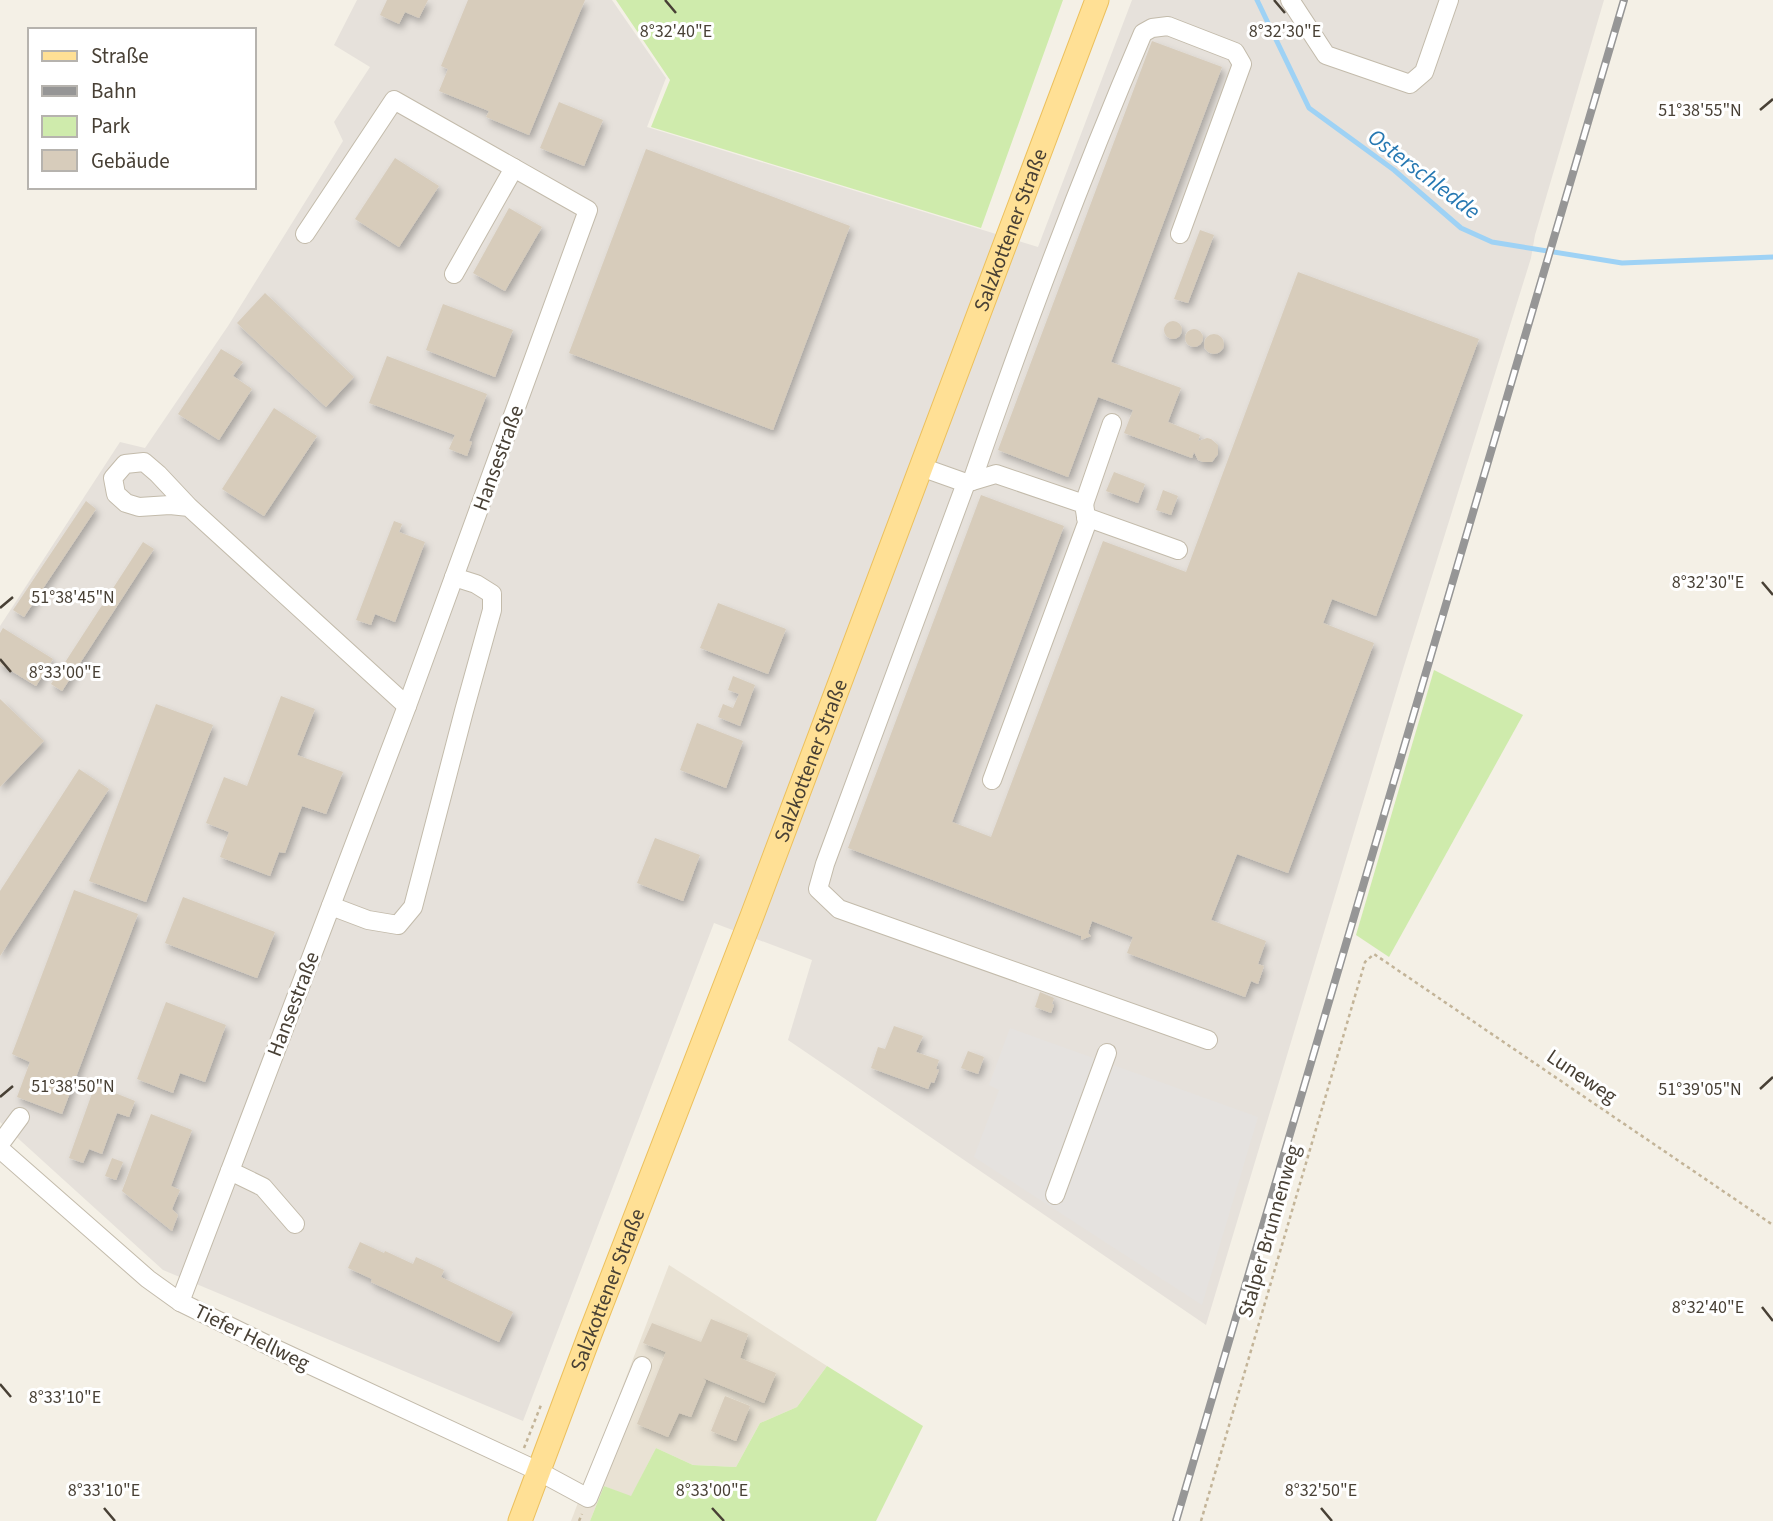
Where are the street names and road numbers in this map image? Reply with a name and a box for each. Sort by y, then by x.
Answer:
street label: Salzkottener Straße [966,144,1055,316]
street label: Hansestraße [465,401,531,515]
street label: Salzkottener Straße [766,675,855,847]
street label: Hansestraße [259,947,327,1061]
street label: Luneweg [1541,1041,1624,1111]
street label: Stalper Brunnenweg [1230,1141,1308,1321]
street label: Salzkottener Straße [562,1204,652,1376]
street label: Tiefer Hellweg [189,1296,315,1378]

